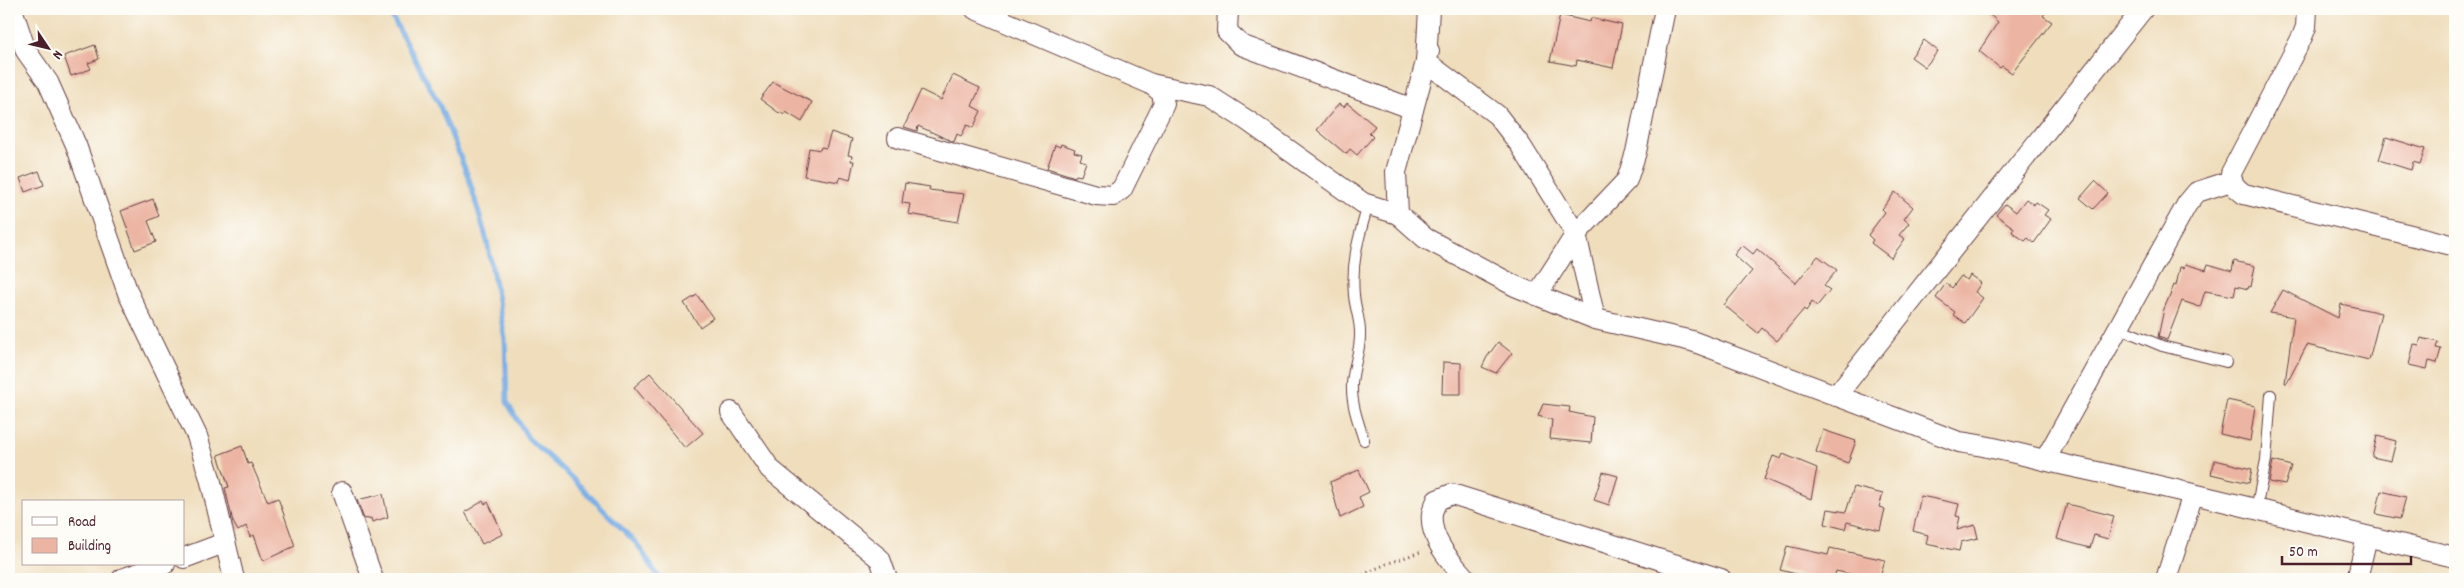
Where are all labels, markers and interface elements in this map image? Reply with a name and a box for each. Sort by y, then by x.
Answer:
north arrow [22,22,72,72]
text: N [47,46,67,63]
legend [22,500,185,566]
text: Road [68,512,96,534]
scale bar [2282,533,2410,565]
text: Building [68,536,111,558]
text: 50 m [2289,542,2318,564]

